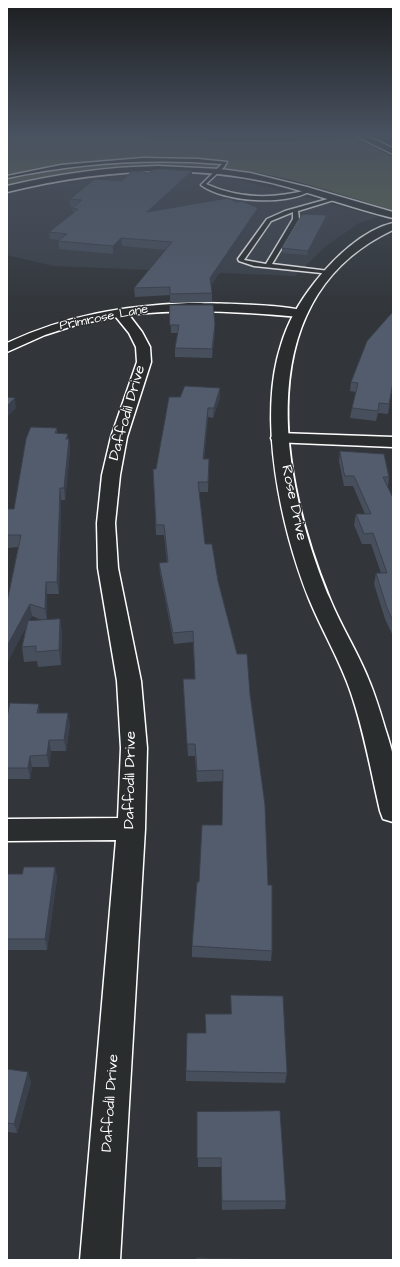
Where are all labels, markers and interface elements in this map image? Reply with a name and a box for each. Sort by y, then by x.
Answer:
street label: Primrose Lane [58,302,150,334]
street label: Daffodil Drive [106,363,150,463]
street label: Rose Drive [276,463,310,543]
street label: Daffodil Drive [121,731,141,829]
street label: Daffodil Drive [99,1053,123,1153]

